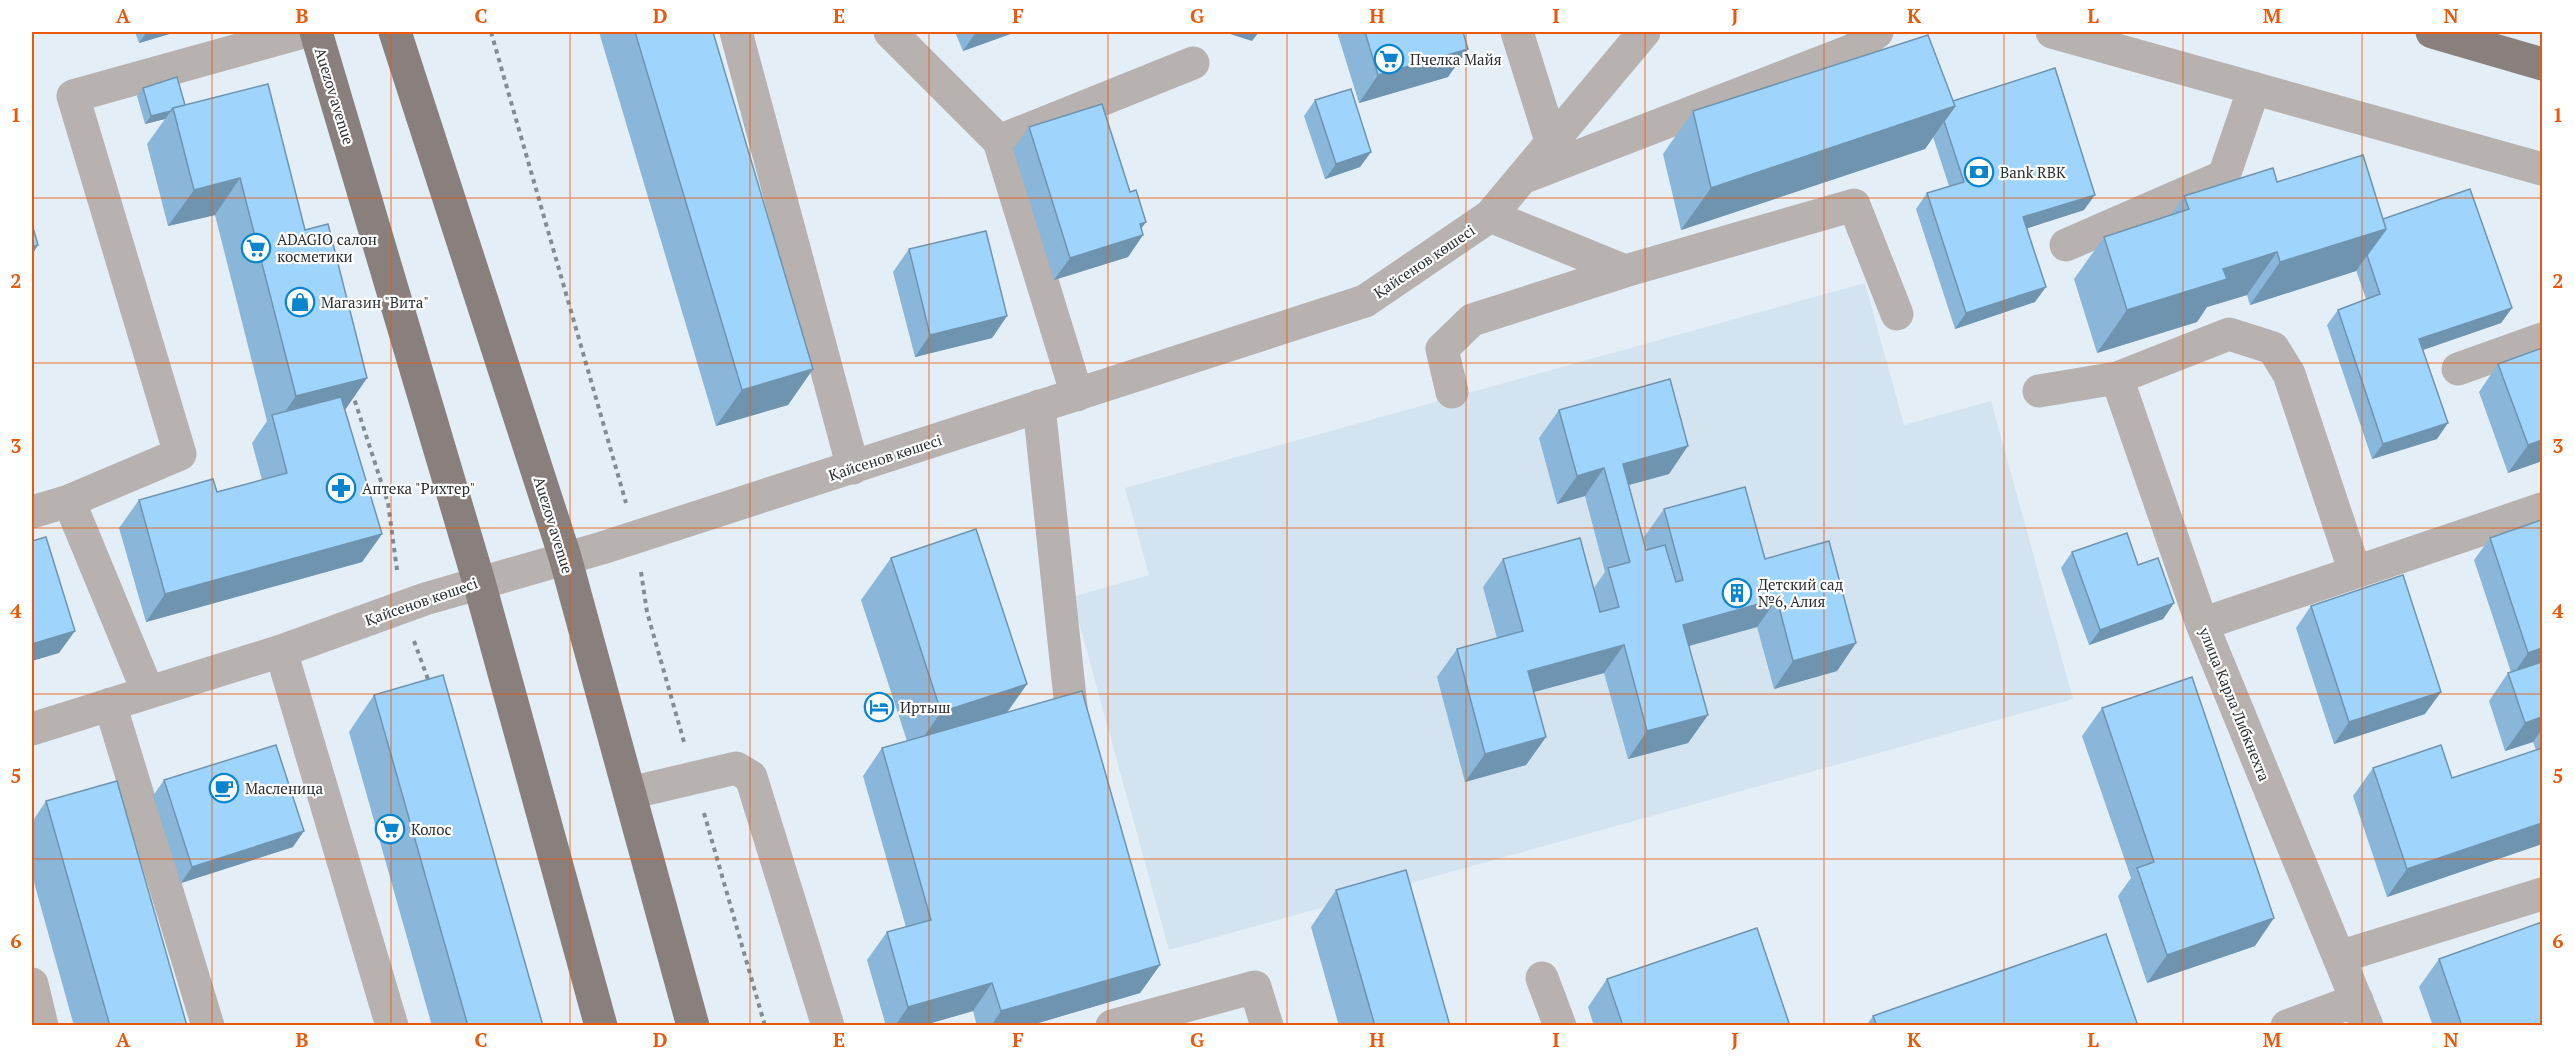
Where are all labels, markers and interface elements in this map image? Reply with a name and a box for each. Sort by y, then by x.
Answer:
text: A [116,2,131,29]
text: B [296,2,309,29]
text: C [474,2,488,29]
text: D [653,2,667,29]
text: E [833,2,845,29]
text: F [1012,2,1024,29]
text: G [1190,2,1204,29]
text: H [1369,2,1385,29]
text: I [1552,2,1560,29]
text: J [1731,2,1739,29]
text: K [1907,2,1922,29]
text: L [2087,2,2099,29]
text: M [2263,2,2282,29]
text: N [2443,2,2459,29]
supermarket icon: Пчелка Майя [1373,43,1405,75]
street label: Auezov avenue [311,45,359,147]
place label: Пчелка Майя [1410,49,1502,69]
text: 1 [10,101,22,128]
text: 1 [2552,101,2564,128]
bank icon: Bank RBK [1963,156,1995,188]
place label: Bank RBK [2000,162,2066,182]
street label: Қайсенов көшесі [1370,220,1478,302]
place label: ADAGIO салон косметики [277,229,377,266]
supermarket icon: ADAGIO салон косметики [240,232,272,264]
text: 2 [10,267,22,294]
text: 2 [2552,267,2564,294]
shop icon: Магазин "Вита" [284,286,316,318]
place label: Магазин "Вита" [321,292,429,312]
street label: Қайсенов көшесі [826,429,944,485]
text: 3 [10,432,22,459]
text: 3 [2552,432,2564,459]
pharmacy icon: Аптека "Рихтер" [325,472,357,504]
street label: Auezov avenue [530,474,578,576]
place label: Аптека "Рихтер" [362,478,475,498]
street label: Қайсенов көшесі [362,572,480,630]
place label: Детский сад №6, Алия [1758,574,1844,611]
building icon: Детский сад №6, Алия [1721,577,1753,609]
text: 4 [10,597,22,624]
text: 4 [2552,597,2564,624]
street label: улица Карла Либкнехта [2195,623,2275,784]
hotel icon: Иртыш [863,691,895,723]
place label: Иртыш [900,697,950,717]
text: 5 [10,762,22,789]
text: 5 [2552,762,2564,789]
cafe icon: Масленица [208,772,240,804]
place label: Масленица [245,778,323,798]
supermarket icon: Колос [374,813,406,845]
place label: Колос [411,819,452,839]
text: 6 [10,927,22,954]
text: 6 [2552,927,2564,954]
text: A [116,1026,131,1053]
text: B [296,1026,309,1053]
text: C [474,1026,488,1053]
text: D [653,1026,667,1053]
text: E [833,1026,845,1053]
text: F [1012,1026,1024,1053]
text: G [1190,1026,1204,1053]
text: H [1369,1026,1385,1053]
text: I [1552,1026,1560,1053]
text: J [1731,1026,1739,1053]
text: K [1907,1026,1922,1053]
text: L [2087,1026,2099,1053]
text: M [2263,1026,2282,1053]
text: N [2443,1026,2459,1053]

